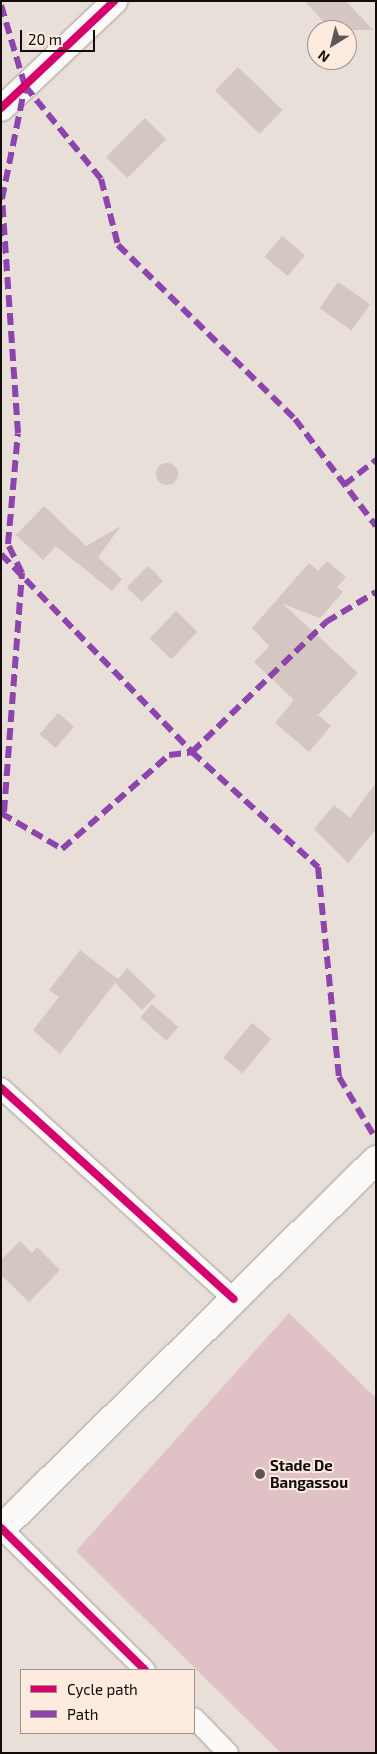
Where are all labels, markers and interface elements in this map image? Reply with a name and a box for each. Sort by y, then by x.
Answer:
scale bar [22,20,98,52]
north arrow [307,20,357,70]
text: 20 m [28,30,62,48]
text: N [314,47,333,67]
place label: Stade De Bangassou [270,1456,348,1491]
marker: Stade De Bangassou [254,1468,266,1480]
legend [20,1669,195,1734]
text: Cycle path [67,1680,138,1698]
text: Path [67,1705,98,1723]

